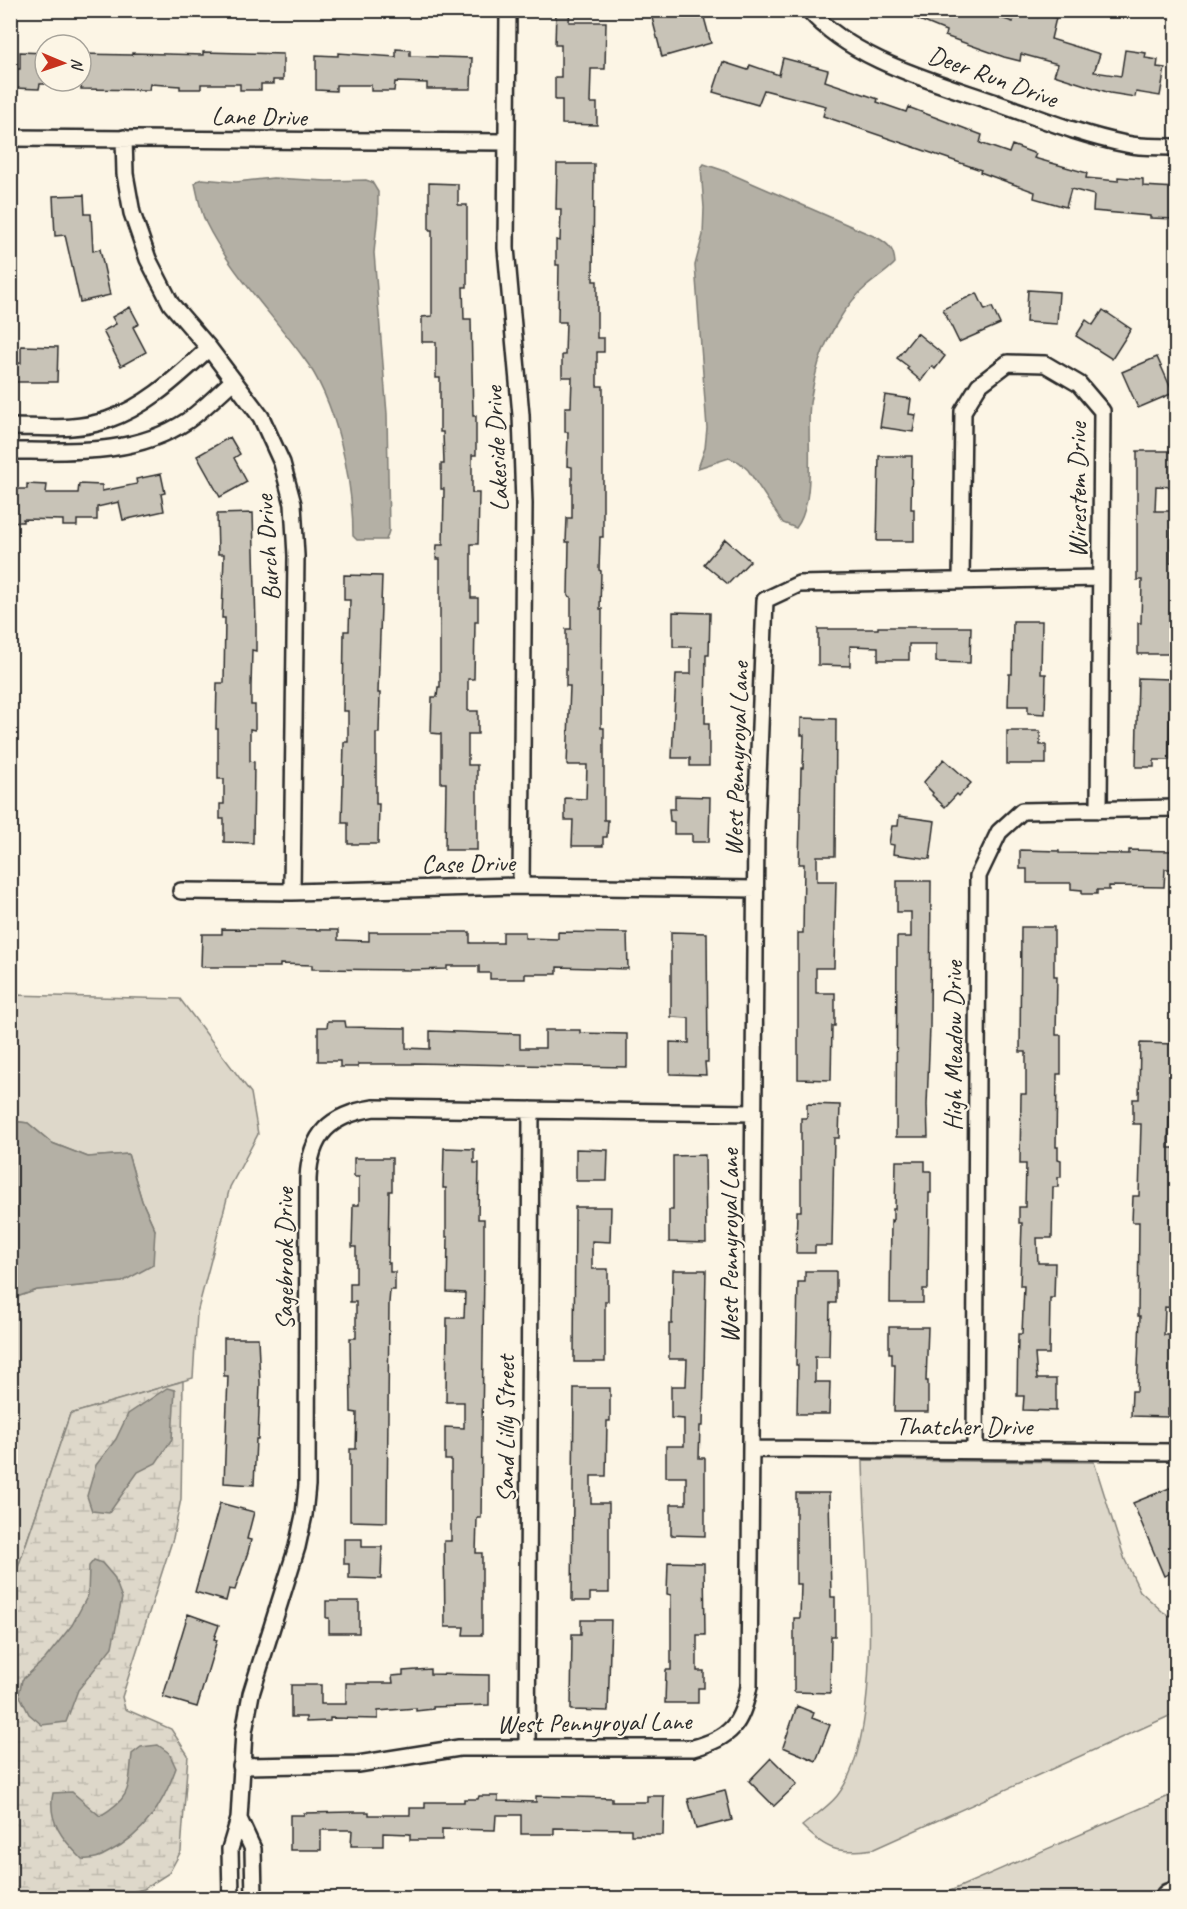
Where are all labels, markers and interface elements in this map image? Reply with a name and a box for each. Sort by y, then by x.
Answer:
north arrow [33,33,93,93]
street label: Deer Run Drive [924,38,1063,116]
text: N [67,58,87,72]
street label: Lane Drive [211,99,309,134]
street label: Lakeside Drive [477,384,516,513]
street label: Wirestem Drive [1061,421,1094,558]
street label: Burch Drive [247,492,288,602]
street label: West Pennyroyal Lane [717,660,756,857]
street label: Case Drive [421,846,518,881]
street label: High Meadow Drive [937,959,970,1131]
street label: West Pennyroyal Lane [713,1147,746,1343]
street label: Sagebrook Drive [268,1186,301,1330]
street label: Sand Lilly Street [489,1353,522,1503]
street label: Thatcher Drive [896,1410,1035,1443]
street label: West Pennyroyal Lane [496,1704,693,1741]

